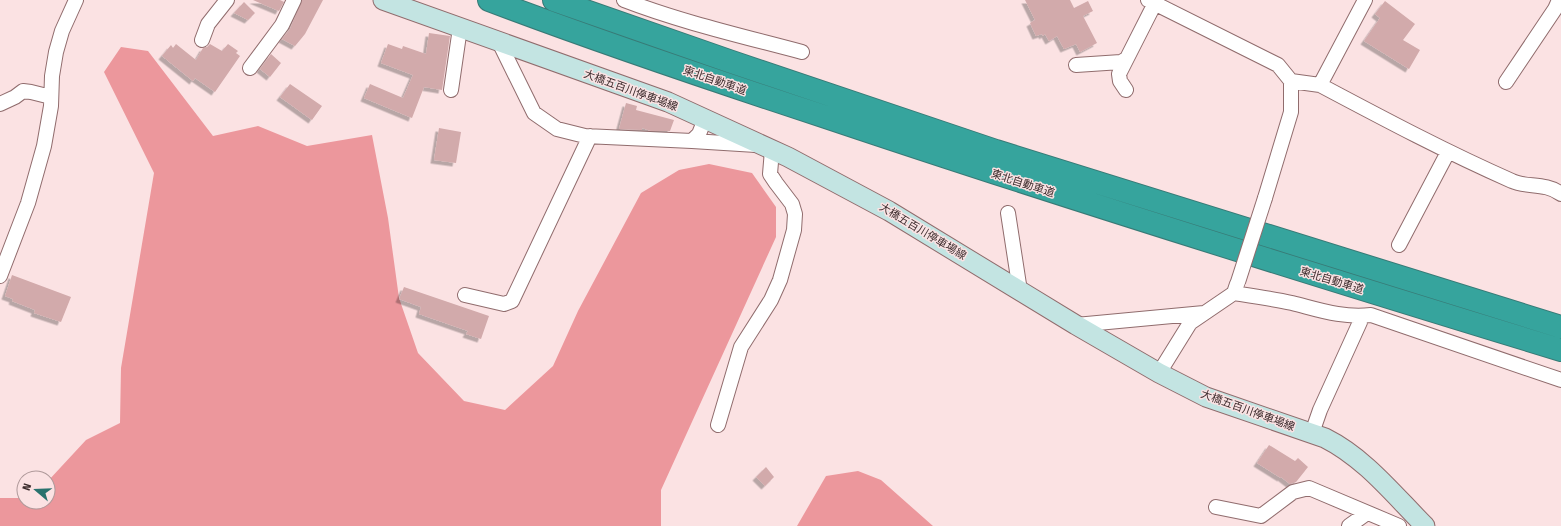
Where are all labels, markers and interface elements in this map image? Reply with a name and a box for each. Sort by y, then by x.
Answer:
street label: 東北自動車道 [682,64,748,97]
street label: 大橋五百川停車場線 [582,67,680,114]
street label: 東北自動車道 [989,167,1056,200]
street label: 大橋五百川停車場線 [877,200,969,262]
street label: 東北自動車道 [1298,265,1365,296]
street label: 大橋五百川停車場線 [1199,387,1297,434]
north arrow [16,470,56,510]
text: N [20,482,34,492]

